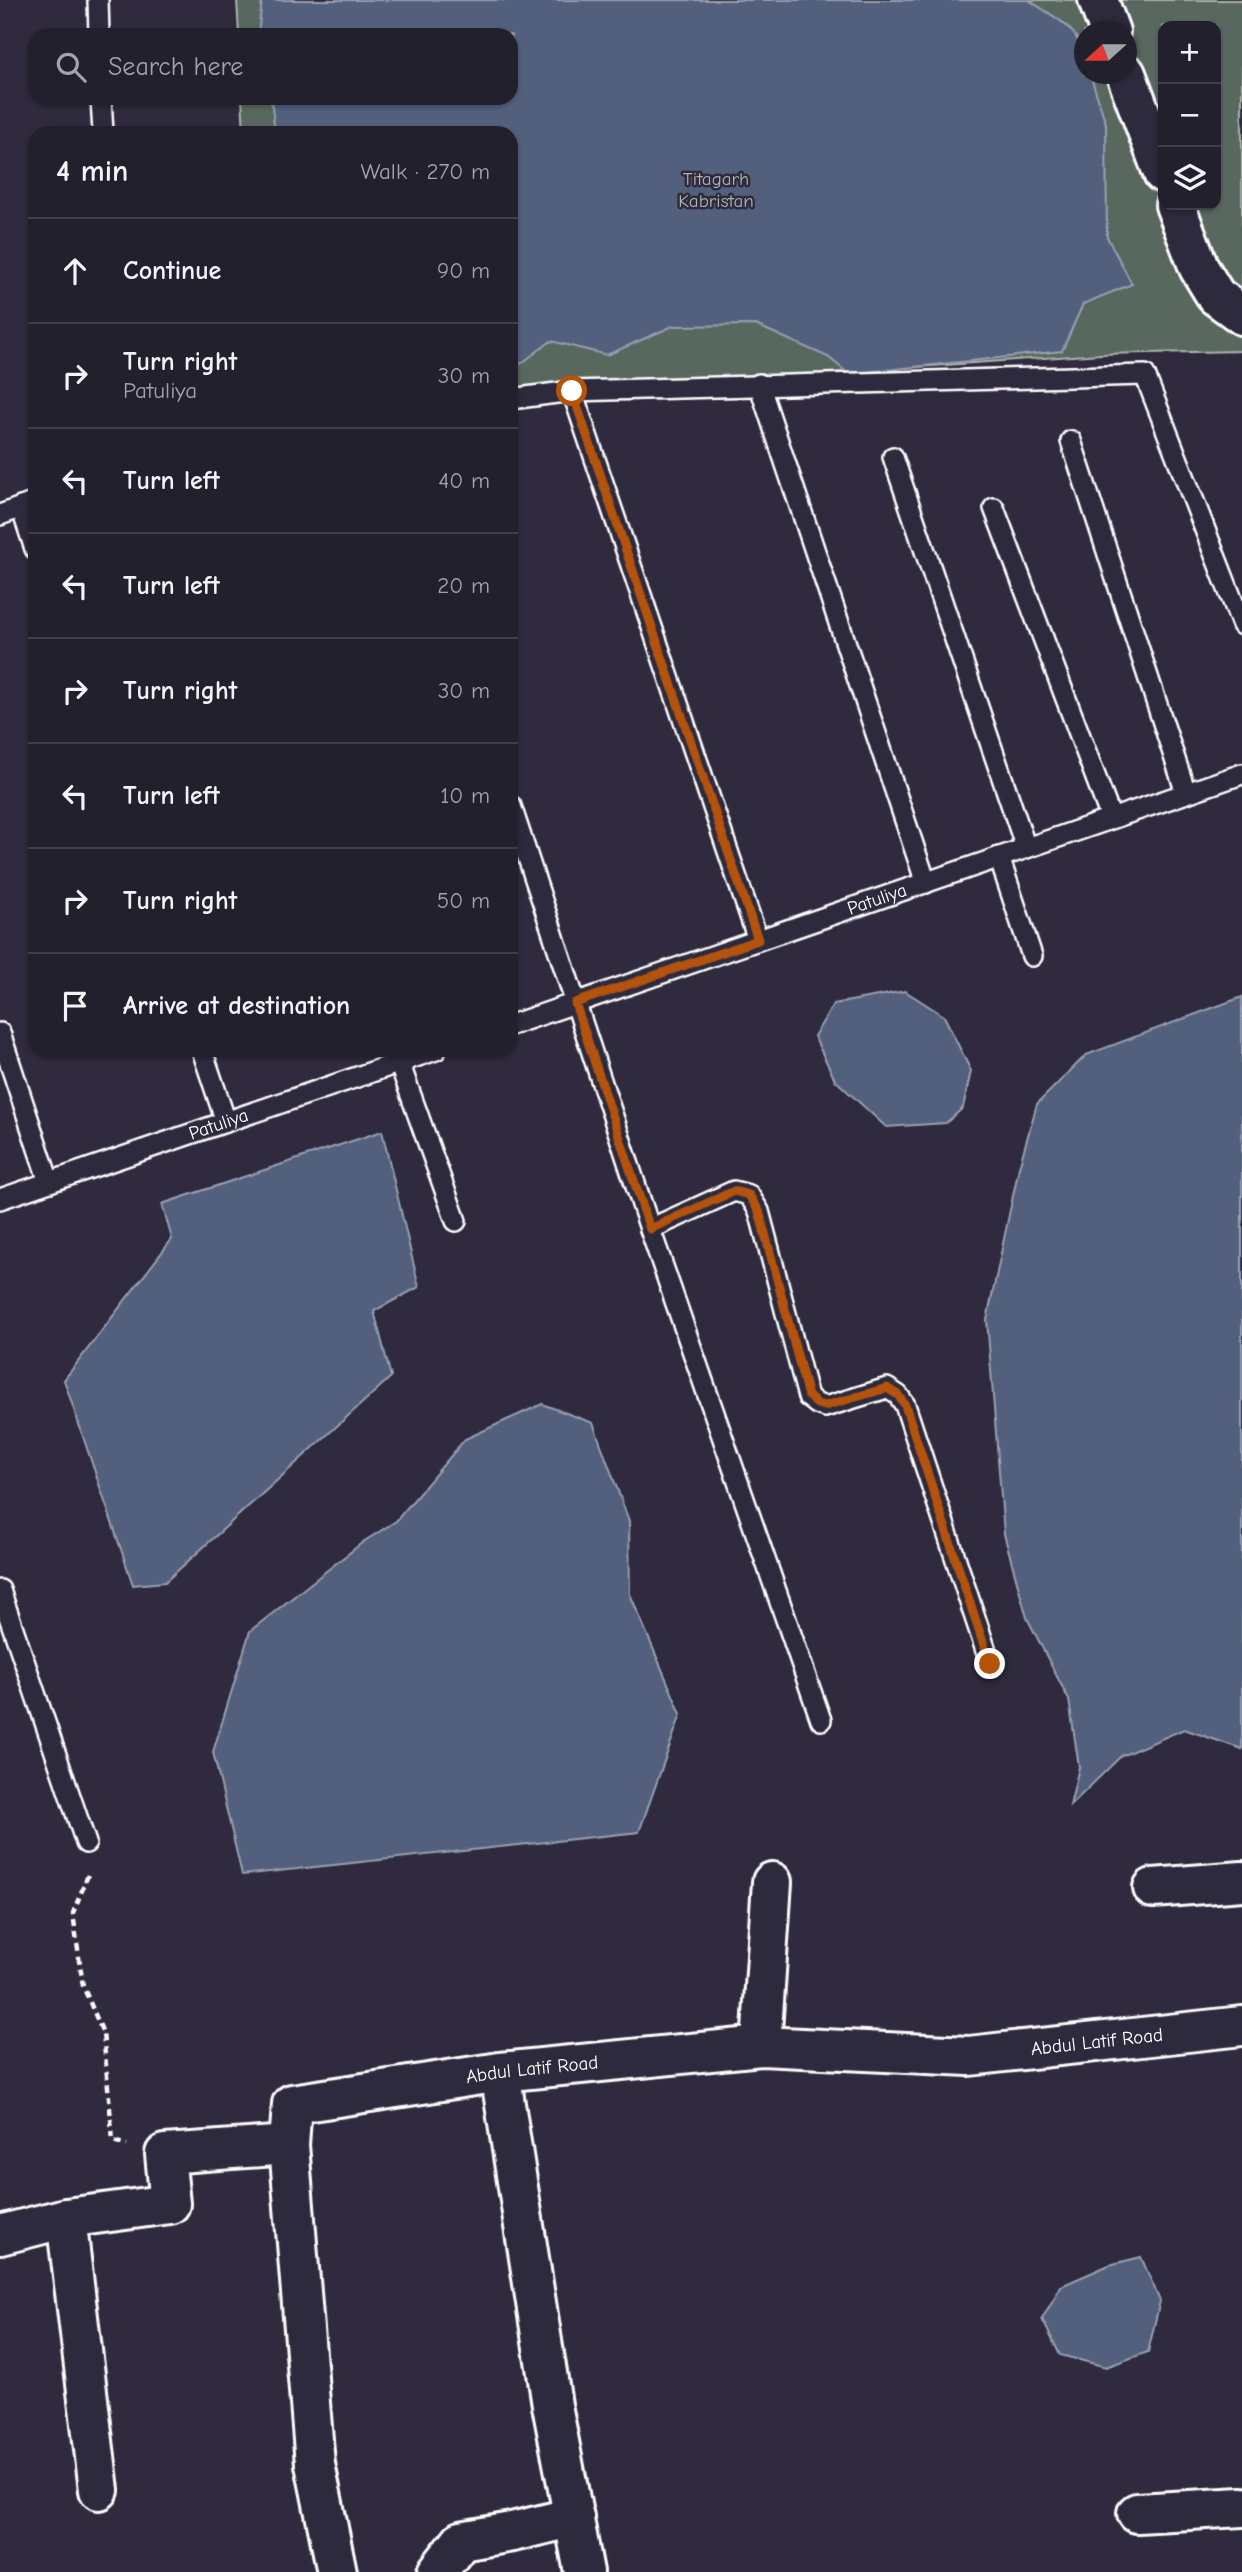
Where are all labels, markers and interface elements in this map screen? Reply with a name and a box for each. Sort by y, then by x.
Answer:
north arrow [1074,21,1137,84]
map controls [1158,21,1221,210]
button: + [1158,21,1221,84]
search box [28,28,518,105]
icon: search [52,48,90,86]
text: Search here [108,52,243,82]
button: − [1158,84,1221,147]
button: layers [1158,147,1221,210]
text: 4 min [56,154,128,189]
text: Walk · 270 m [361,158,490,185]
park label: Titagarh Kabristan [678,168,754,212]
icon: ahead [56,252,94,290]
text: Continue [123,256,221,286]
text: 90 m [437,257,490,284]
text: Turn right [123,347,237,377]
icon: right [56,357,94,395]
text: 30 m [438,362,490,389]
route start [556,375,587,406]
text: Patuliya [123,377,197,404]
icon: left [56,462,94,500]
text: Turn left [123,466,220,496]
text: 40 m [438,467,490,494]
icon: left [56,567,94,605]
text: Turn left [123,571,220,601]
text: 20 m [437,572,490,599]
icon: right [56,672,94,710]
text: Turn right [123,676,237,706]
text: 30 m [438,677,490,704]
icon: left [56,777,94,815]
text: Turn left [123,781,220,811]
text: 10 m [440,782,490,809]
street label: Patuliya [844,879,910,920]
icon: right [56,882,94,920]
text: Turn right [123,886,237,916]
text: 50 m [437,887,490,914]
icon: arrive [56,987,94,1025]
text: Arrive at destination [123,991,350,1021]
street label: Patuliya [186,1104,251,1145]
route end [974,1648,1005,1679]
street label: Abdul Latif Road [1030,2024,1164,2060]
street label: Abdul Latif Road [464,2051,599,2088]

